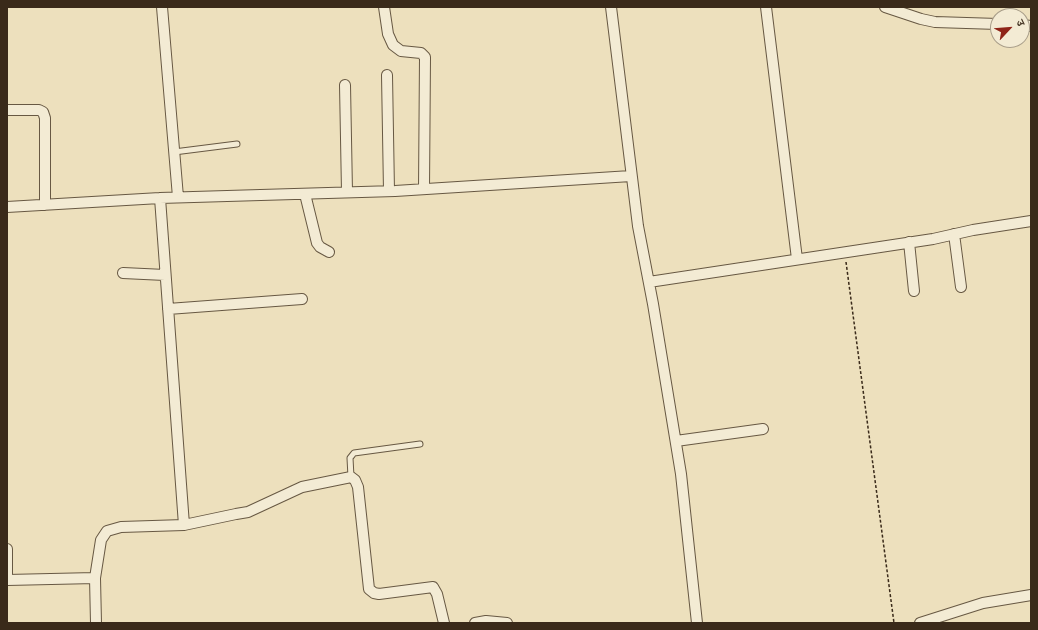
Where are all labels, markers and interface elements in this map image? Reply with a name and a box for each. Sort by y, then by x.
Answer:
north arrow [990,8,1030,48]
text: उ [1012,17,1028,29]

